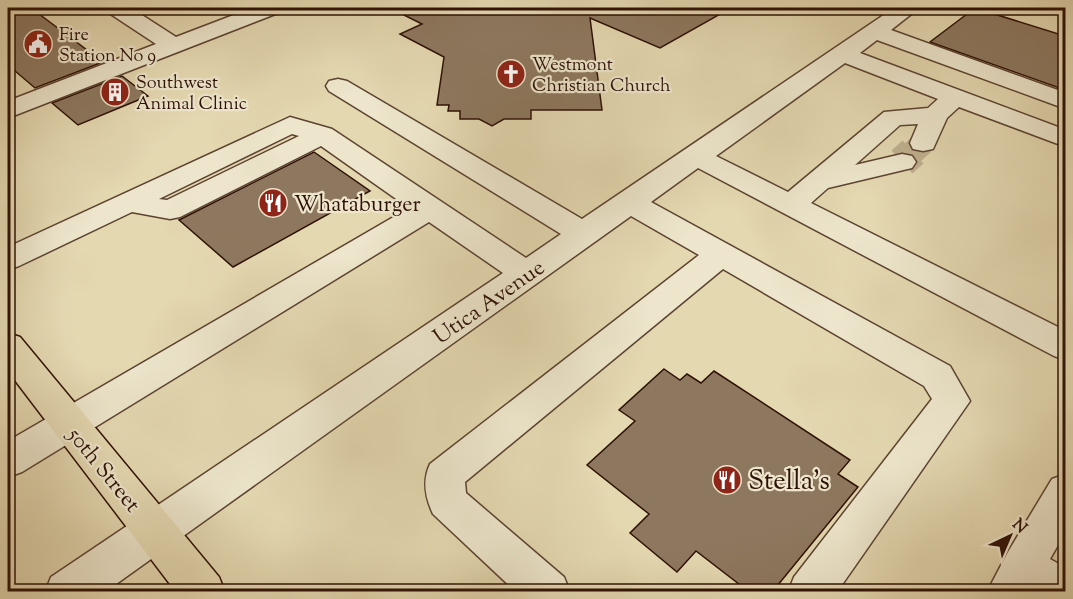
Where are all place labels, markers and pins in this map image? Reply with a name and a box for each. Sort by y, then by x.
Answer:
place label: Fire Station No 9 [59,23,156,70]
public building icon: Fire Station No 9 [22,28,54,60]
place label: Westmont Christian Church [532,53,671,100]
church icon: Westmont Christian Church [495,58,527,90]
place label: Southwest Animal Clinic [136,71,247,118]
building icon: Southwest Animal Clinic [99,76,131,108]
restaurant icon: Whataburger [257,187,289,219]
place label: Whataburger [294,190,421,222]
place label: Stella's [748,463,830,502]
restaurant icon: Stella's [711,464,743,496]

